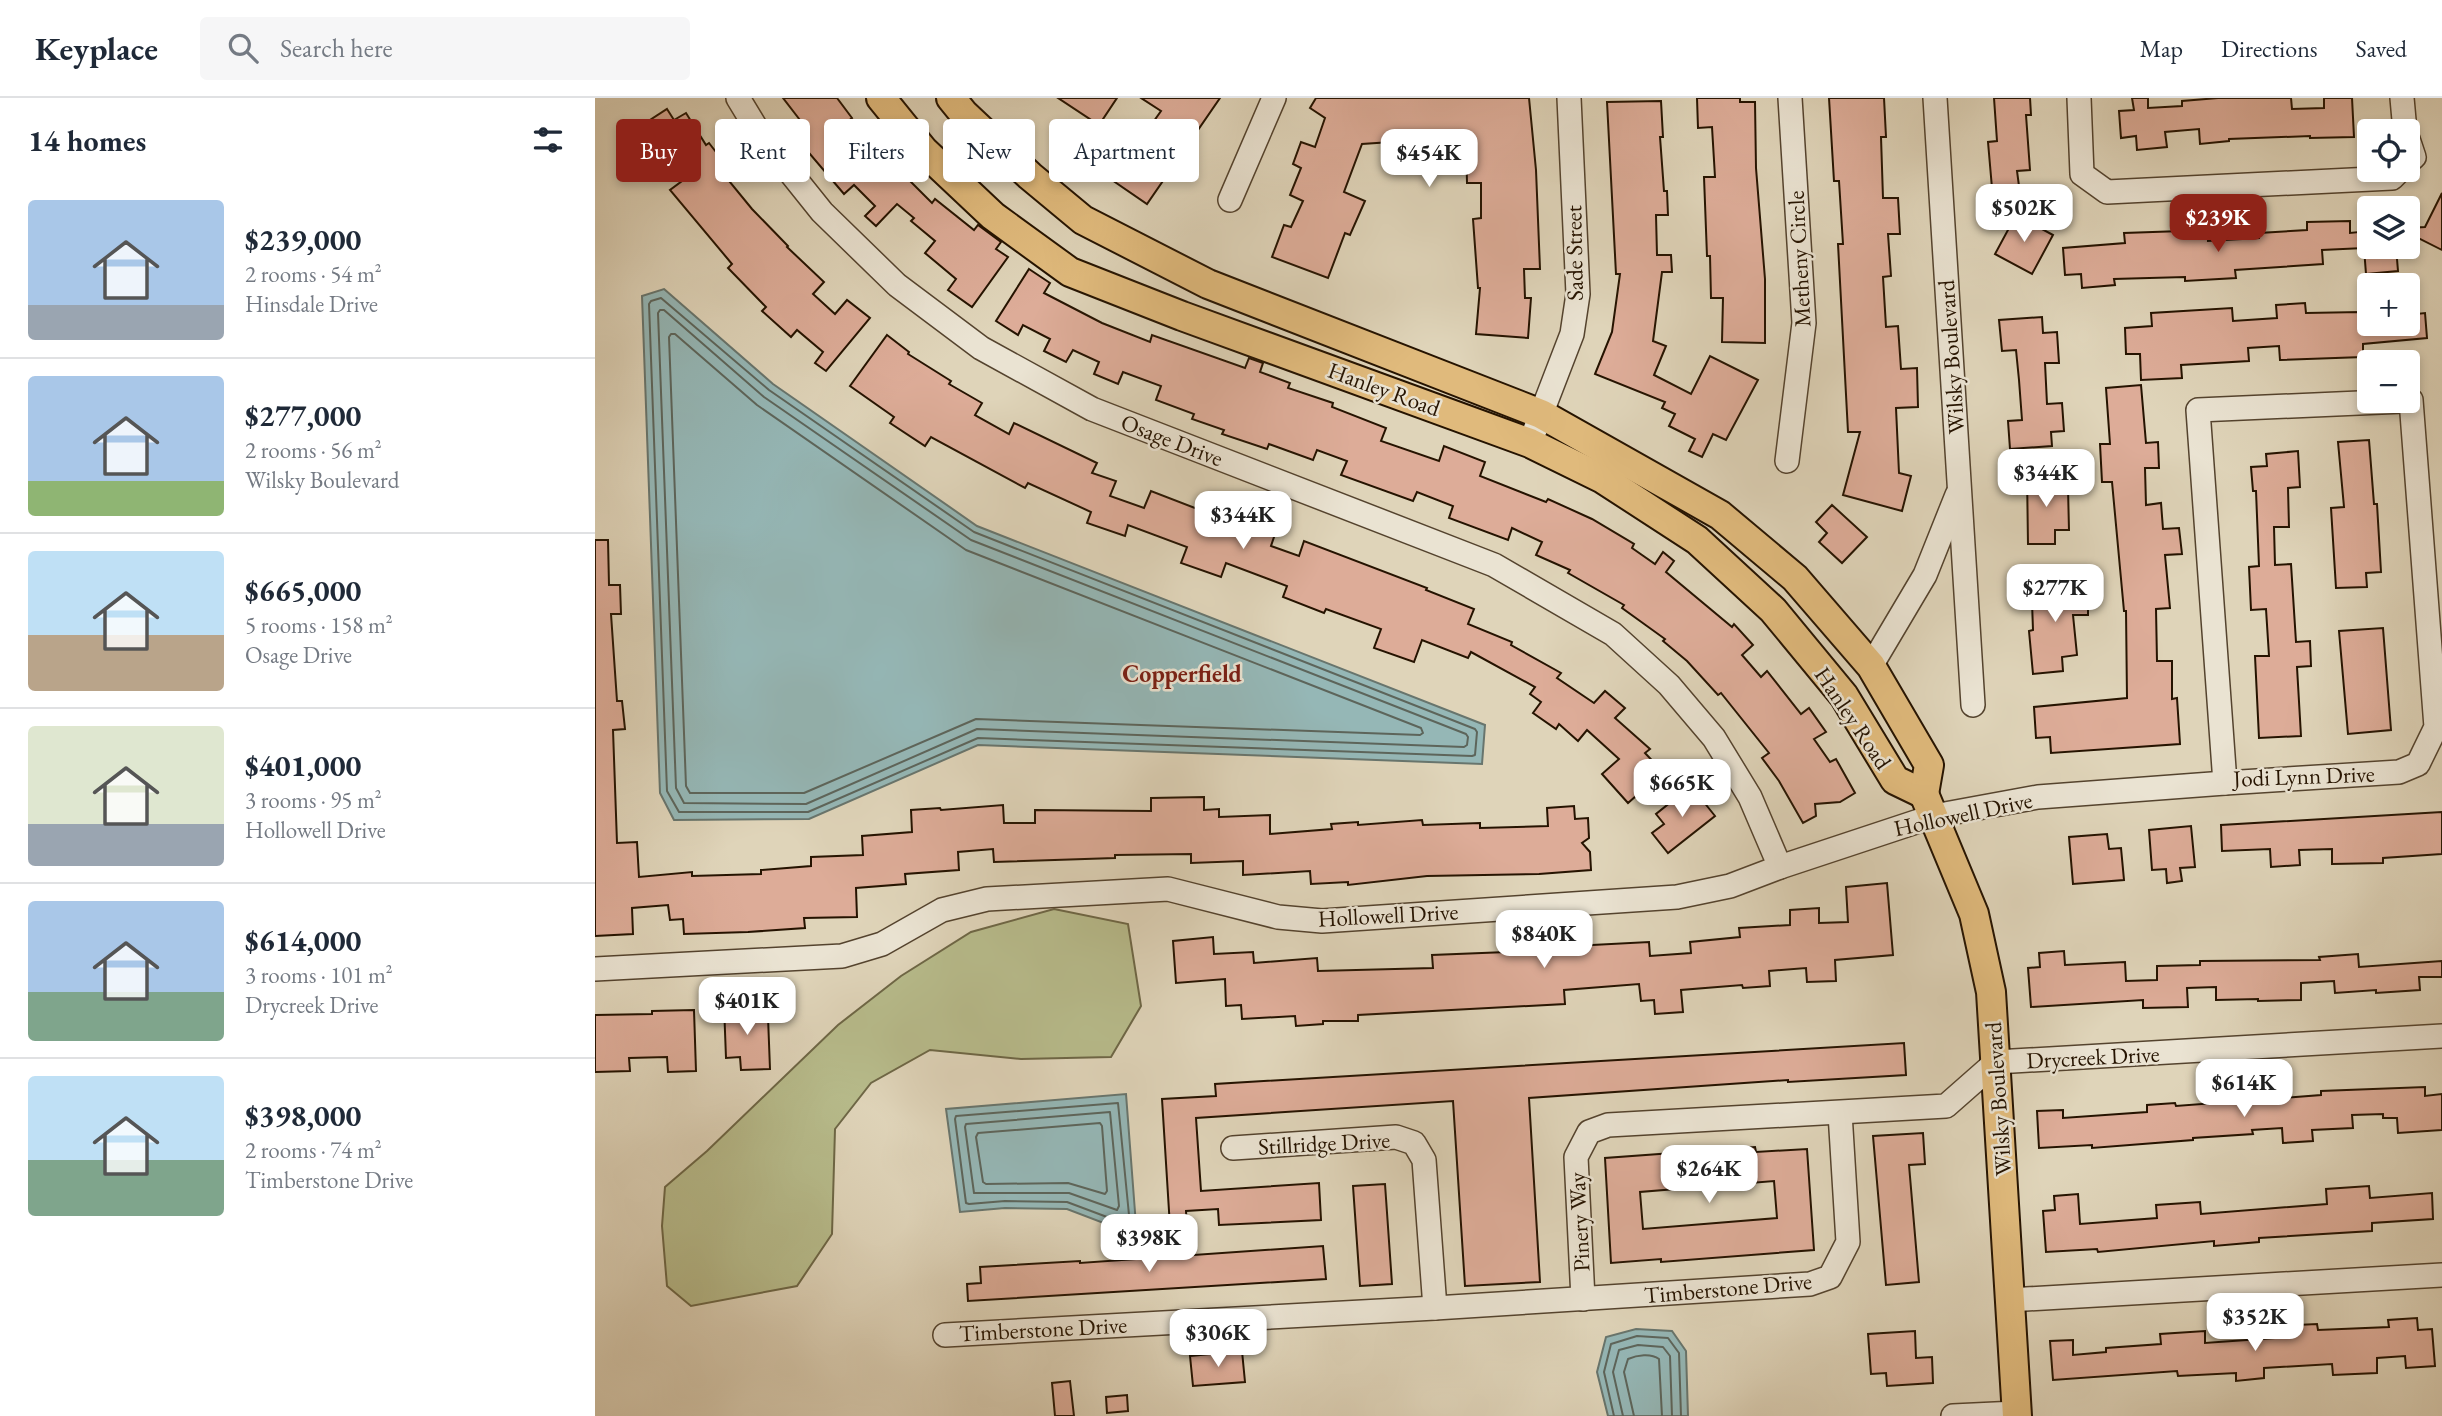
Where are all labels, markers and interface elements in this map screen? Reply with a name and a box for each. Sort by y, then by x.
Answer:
search box [200,17,690,80]
text: Keyplace [35,27,158,70]
icon: search [224,29,262,67]
text: Search here [280,31,393,65]
text: Map [2140,33,2183,64]
text: Directions [2221,33,2318,64]
text: Saved [2356,33,2407,64]
chip: Buy [616,119,701,182]
chip: Rent [715,119,810,182]
chip: Filters [824,119,929,182]
chip: New [943,119,1035,182]
chip: Apartment [1049,119,1199,182]
map controls [2357,119,2420,413]
button: locate [2357,119,2420,182]
text: 14 homes [28,121,146,160]
icon: filters [529,121,567,159]
pin: $454K [1380,130,1478,189]
text: $454K [1397,137,1461,167]
pin: $502K [1975,184,2073,244]
street label: Metheny Circle [1780,190,1818,328]
text: $502K [1992,192,2056,222]
pin: $239K [2169,194,2267,254]
button: layers [2357,196,2420,259]
text: $239K [2186,202,2250,232]
street label: Sade Street [1558,204,1590,301]
text: $239,000 [245,220,361,259]
icon: home [84,228,168,312]
text: 2 rooms · 54 m² [245,259,382,289]
button: + [2357,273,2420,336]
street label: Wilsky Boulevard [1931,279,1971,435]
text: Hinsdale Drive [245,289,378,319]
button: − [2357,350,2420,413]
street label: Hanley Road [1324,355,1445,423]
text: $277,000 [245,396,361,435]
icon: home [84,404,168,488]
street label: Osage Drive [1117,407,1227,473]
text: 2 rooms · 56 m² [245,435,382,465]
pin: $344K [1997,450,2095,509]
text: $344K [2014,457,2078,487]
text: Wilsky Boulevard [245,465,399,495]
pin: $344K [1194,491,1292,551]
text: $344K [1211,499,1275,529]
pin: $277K [2006,564,2104,624]
text: $665,000 [245,571,361,610]
text: $277K [2023,572,2087,602]
icon: home [84,579,168,663]
text: 5 rooms · 158 m² [245,610,393,640]
text: Osage Drive [245,640,352,670]
district label: Copperfield [1122,658,1242,689]
street label: Hanley Road [1808,661,1898,775]
text: $401,000 [245,746,361,785]
icon: home [84,754,168,838]
street label: Jodi Lynn Drive [2231,759,2375,794]
pin: $665K [1633,760,1731,819]
text: $665K [1650,767,1714,797]
text: 3 rooms · 95 m² [245,785,382,815]
street label: Hollowell Drive [1891,785,2035,843]
text: Hollowell Drive [245,815,386,845]
street label: Hollowell Drive [1317,896,1459,934]
pin: $840K [1495,910,1593,970]
text: $840K [1512,918,1576,948]
text: $614,000 [245,921,361,960]
icon: home [84,929,168,1013]
text: 3 rooms · 101 m² [245,960,393,990]
pin: $401K [698,978,796,1037]
text: $401K [715,985,779,1015]
text: Drycreek Drive [245,990,378,1020]
street label: Wilsky Boulevard [1978,1021,2018,1177]
street label: Drycreek Drive [2026,1039,2160,1075]
pin: $614K [2195,1060,2293,1119]
text: $614K [2212,1067,2276,1097]
text: $398,000 [245,1096,361,1135]
icon: home [84,1104,168,1188]
street label: Stillridge Drive [1257,1125,1391,1161]
text: 2 rooms · 74 m² [245,1135,382,1165]
pin: $264K [1660,1146,1758,1205]
text: $264K [1677,1153,1741,1183]
text: Timberstone Drive [245,1165,413,1195]
street label: Pinery Way [1561,1171,1597,1273]
pin: $398K [1100,1214,1198,1274]
text: $398K [1117,1222,1181,1252]
street label: Timberstone Drive [1643,1266,1813,1310]
pin: $352K [2206,1294,2304,1353]
text: $352K [2223,1301,2287,1331]
street label: Timberstone Drive [958,1310,1128,1348]
pin: $306K [1169,1310,1267,1369]
text: $306K [1186,1317,1250,1347]

